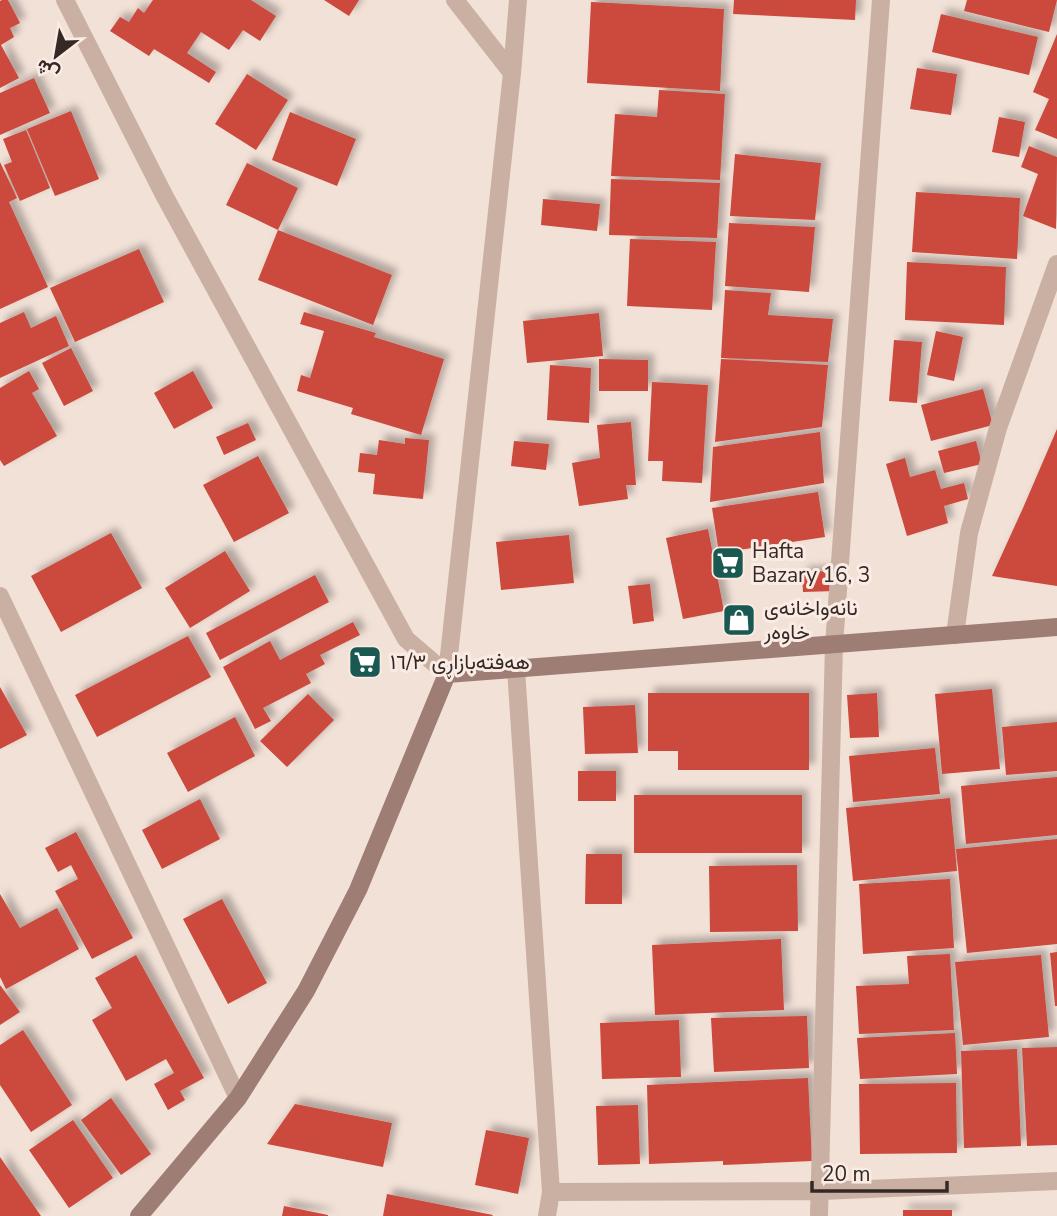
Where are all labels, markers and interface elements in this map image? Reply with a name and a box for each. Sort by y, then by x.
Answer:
north arrow [21,21,91,91]
text: ش [31,53,64,87]
place label: Hafta Bazary 16, 3 [752,537,870,589]
supermarket icon: Hafta Bazary 16, 3 [709,544,747,582]
place label: نانەواخانەی خاوەر [763,594,858,646]
shop icon: نانەواخانەی خاوەر [720,601,758,639]
supermarket icon: هەفتەبازاڕی ١٦/٣ [346,643,384,681]
place label: هەفتەبازاڕی ١٦/٣ [390,648,530,679]
scale bar [812,1150,947,1194]
text: 20 m [822,1160,871,1188]

